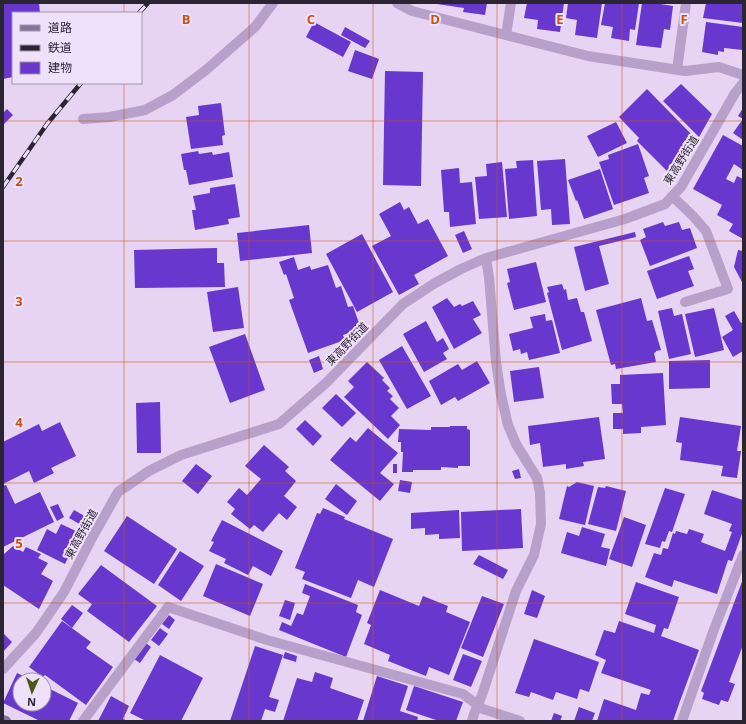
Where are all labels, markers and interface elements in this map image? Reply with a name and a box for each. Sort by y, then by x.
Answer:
text: B [182,10,191,28]
text: C [307,10,315,28]
text: D [430,10,440,28]
text: E [556,10,564,28]
text: F [680,10,688,28]
legend [12,12,142,84]
text: 道路 [48,19,72,36]
text: 鉄道 [48,39,72,56]
text: 建物 [48,59,72,76]
street label: 東高野街道 [660,132,702,187]
text: 2 [15,172,23,190]
text: 3 [15,292,23,310]
street label: 東高野街道 [322,319,371,369]
text: 4 [15,413,23,431]
street label: 東高野街道 [61,506,100,561]
text: 5 [15,534,23,552]
north arrow [12,672,52,712]
text: N [27,695,36,710]

